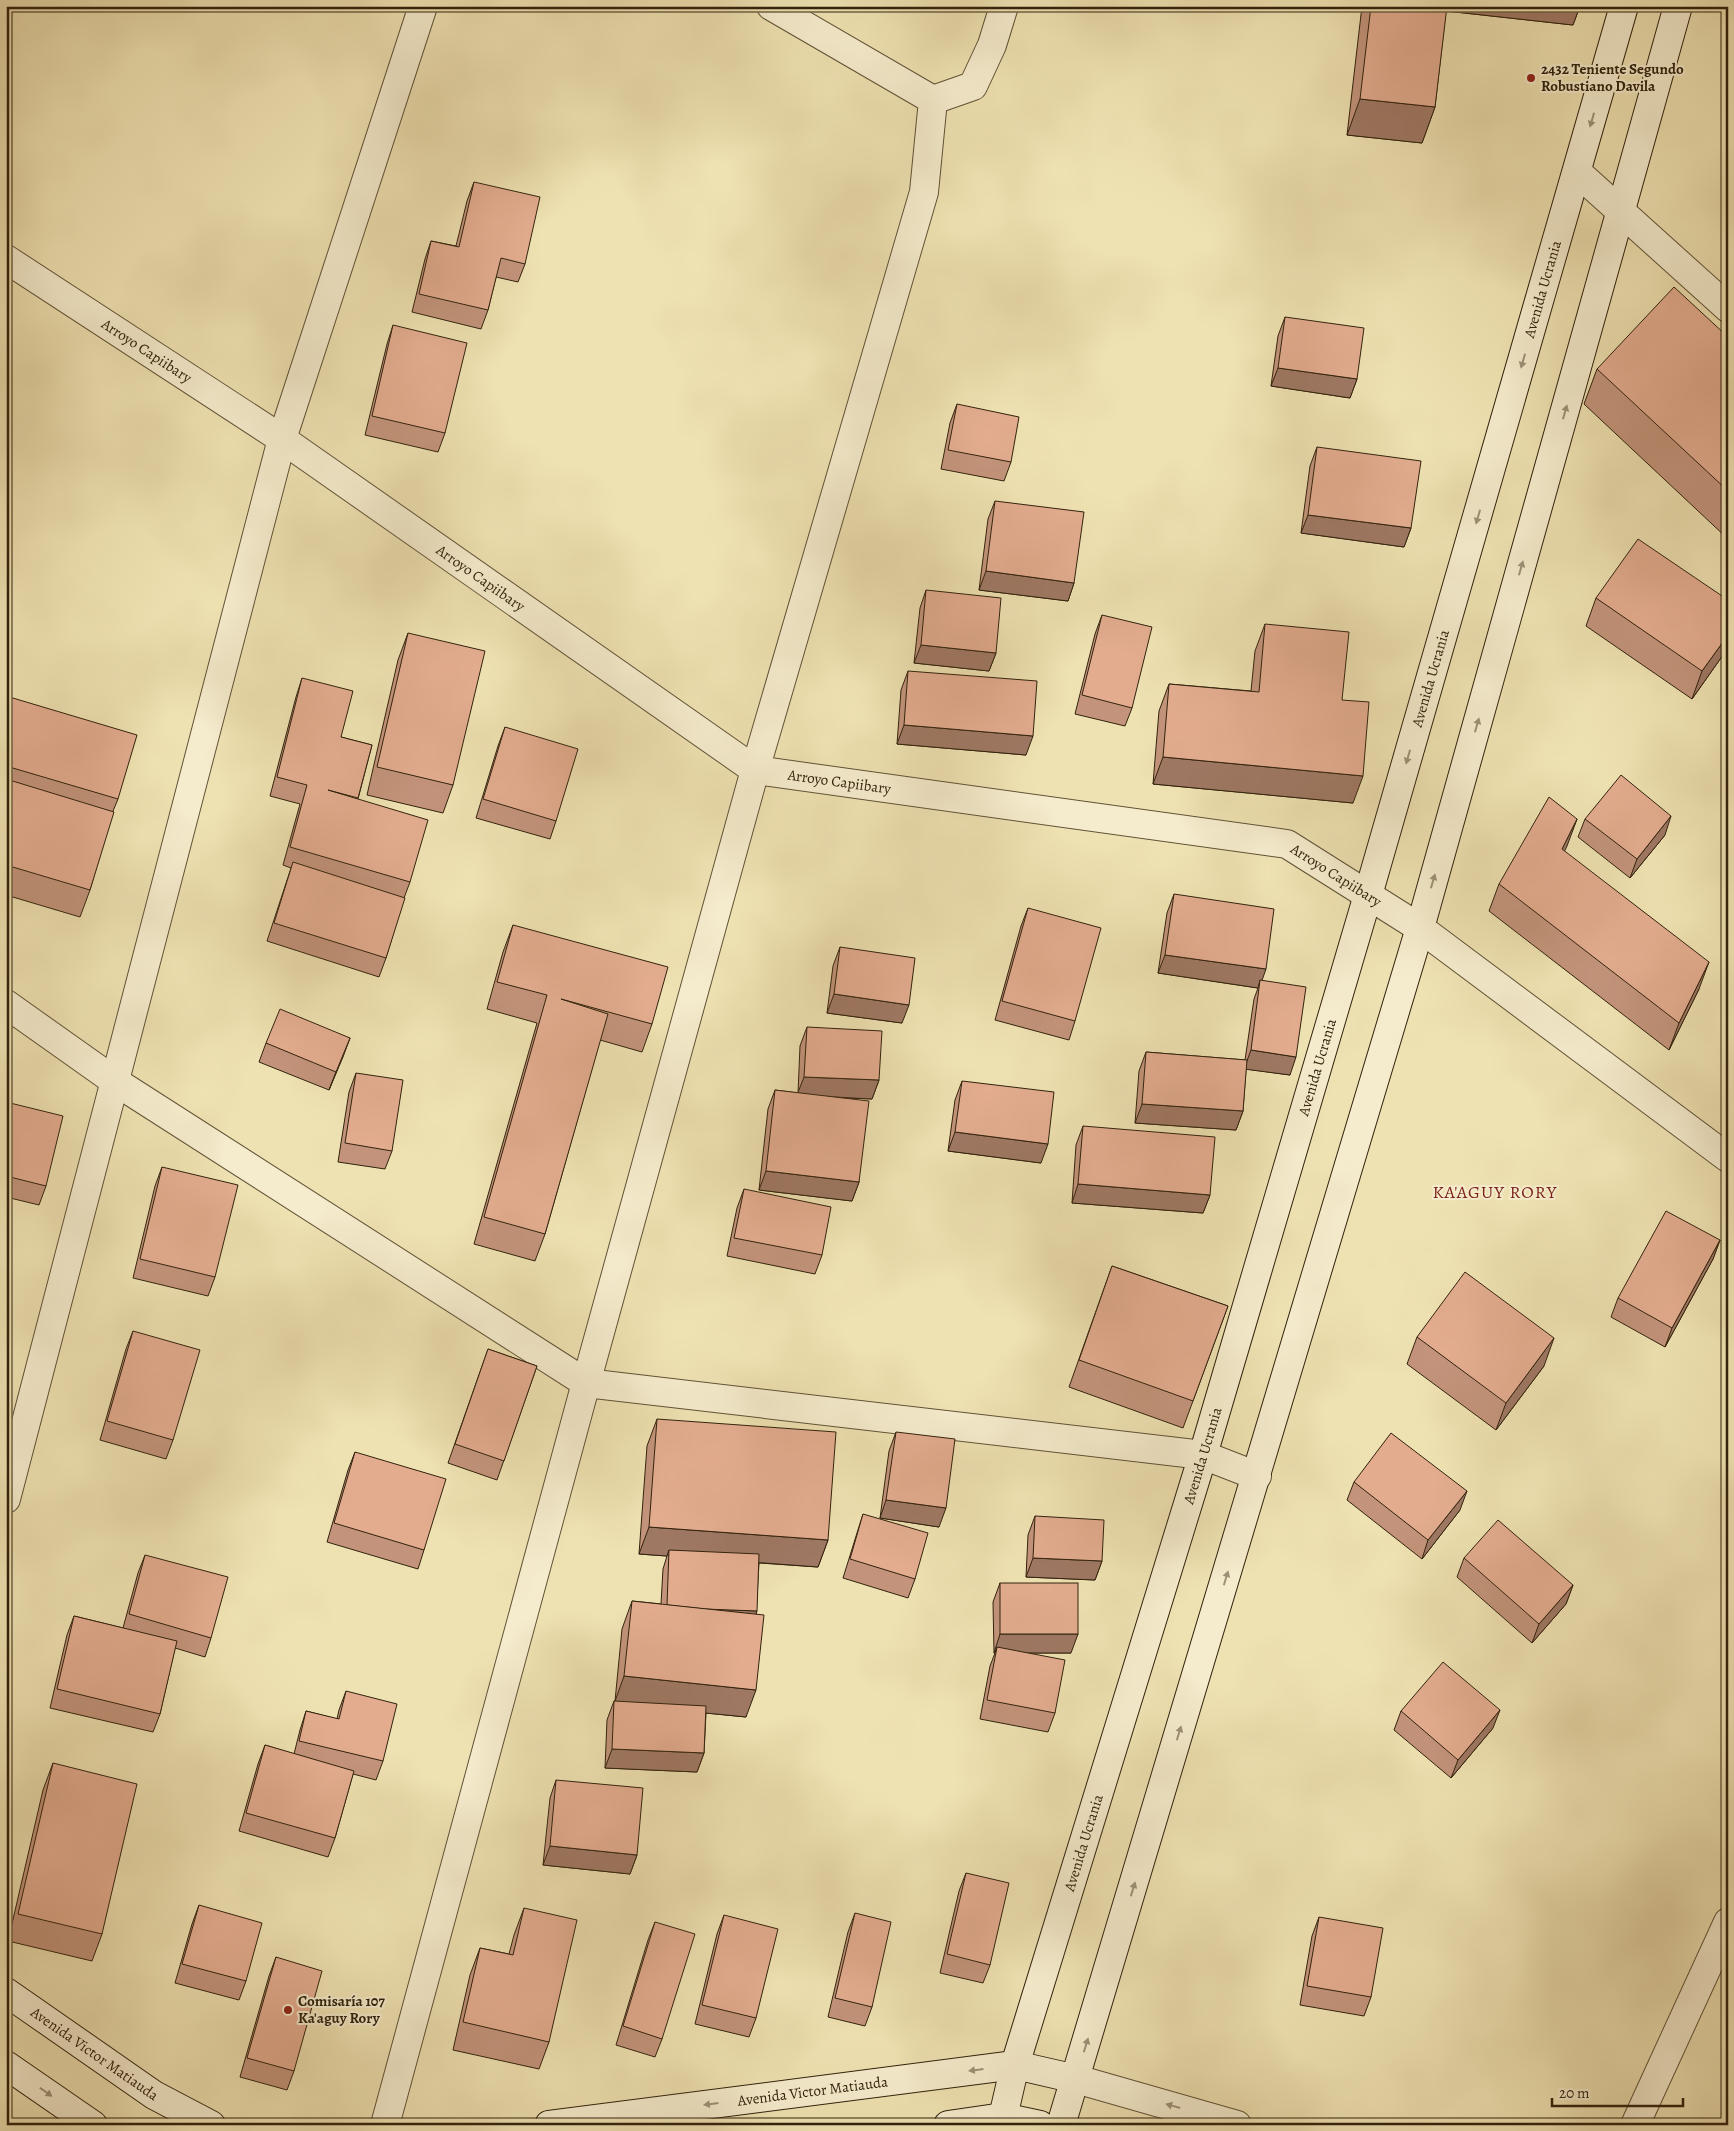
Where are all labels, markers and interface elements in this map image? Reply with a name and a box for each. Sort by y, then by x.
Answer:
place label: 2432 Teniente Segundo Robustiano Davila [1541,59,1684,96]
marker: 2432 Teniente Segundo Robustiano Davila [1525,72,1537,84]
one-way arrow [1588,113,1596,128]
street label: Avenida Ucrania [1519,238,1566,341]
street label: Arroyo Capiibary [97,313,196,388]
one-way arrow [1518,353,1526,368]
one-way arrow [1561,404,1569,419]
one-way arrow [1473,509,1481,524]
street label: Arroyo Capiibary [431,539,529,616]
one-way arrow [1517,561,1525,576]
street label: Avenida Ucrania [1407,627,1454,730]
one-way arrow [1473,717,1481,732]
one-way arrow [1404,750,1412,765]
street label: Arroyo Capiibary [785,765,893,799]
street label: Arroyo Capiibary [1286,838,1386,911]
one-way arrow [1430,874,1438,889]
street label: Avenida Ucrania [1293,1016,1341,1119]
district label: KA'AGUY RORY [1433,1180,1558,1204]
street label: Avenida Ucrania [1178,1405,1227,1508]
one-way arrow [1222,1570,1230,1585]
one-way arrow [1176,1726,1184,1741]
street label: Avenida Ucrania [1059,1792,1108,1895]
one-way arrow [1129,1882,1137,1897]
place label: Comisaría 107 Ka'aguy Rory [298,1991,385,2028]
street label: Avenida Victor Matiauda [26,2002,163,2105]
marker: Comisaría 107 Ka'aguy Rory [282,2004,294,2016]
one-way arrow [1082,2037,1090,2052]
one-way arrow [968,2066,984,2074]
street label: Avenida Victor Matiauda [735,2071,889,2111]
scale bar [1552,2076,1683,2108]
text: 20 m [1559,2083,1590,2103]
one-way arrow [40,2087,53,2097]
one-way arrow [703,2100,719,2108]
one-way arrow [1166,2102,1181,2110]

